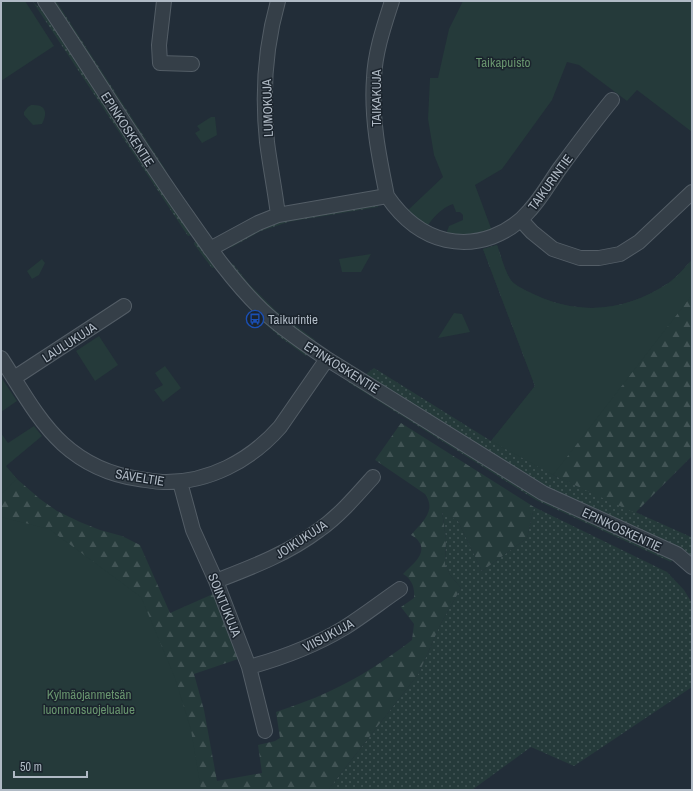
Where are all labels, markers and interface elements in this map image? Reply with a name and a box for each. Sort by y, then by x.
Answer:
park label: Taikapuisto [476,54,530,71]
street label: TAIKAKUJA [368,68,385,127]
street label: LUMOKUJA [258,78,277,137]
street label: EPINKOSKENTIE [97,89,158,170]
street label: TAIKURINTIE [524,151,577,214]
bus stop icon: Taikurintie [245,309,265,329]
place label: Taikurintie [268,311,318,328]
street label: LAULUKUJA [39,318,100,366]
street label: EPINKOSKENTIE [301,337,383,397]
street label: SÄVELTIE [114,465,166,490]
street label: EPINKOSKENTIE [579,504,664,555]
street label: JOIKUKUJA [272,516,331,563]
street label: SOINTUKUJA [204,571,245,640]
street label: VIISUKUJA [300,615,357,656]
park label: Kylmäojanmetsän luonnonsuojelualue [43,686,135,718]
scale bar [14,753,87,779]
text: 50 m [20,759,42,775]

